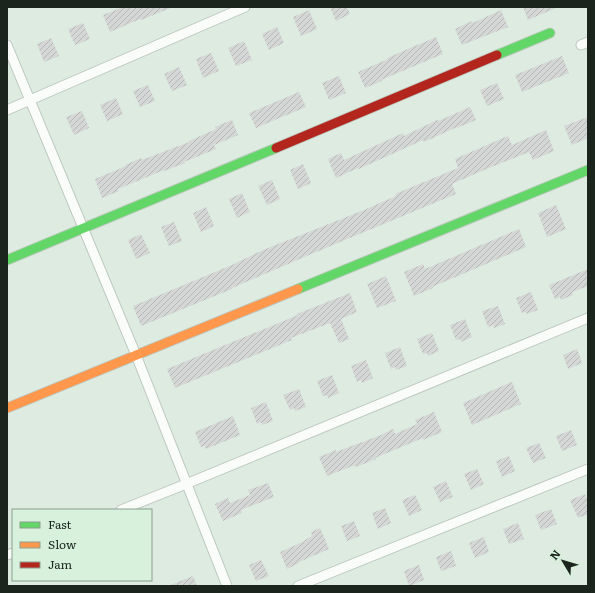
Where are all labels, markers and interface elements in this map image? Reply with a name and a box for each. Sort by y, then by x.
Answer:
legend [12,509,152,581]
text: Fast [48,515,72,533]
text: Slow [48,535,77,553]
north arrow [543,541,583,581]
text: N [545,546,563,563]
text: Jam [48,555,73,573]

